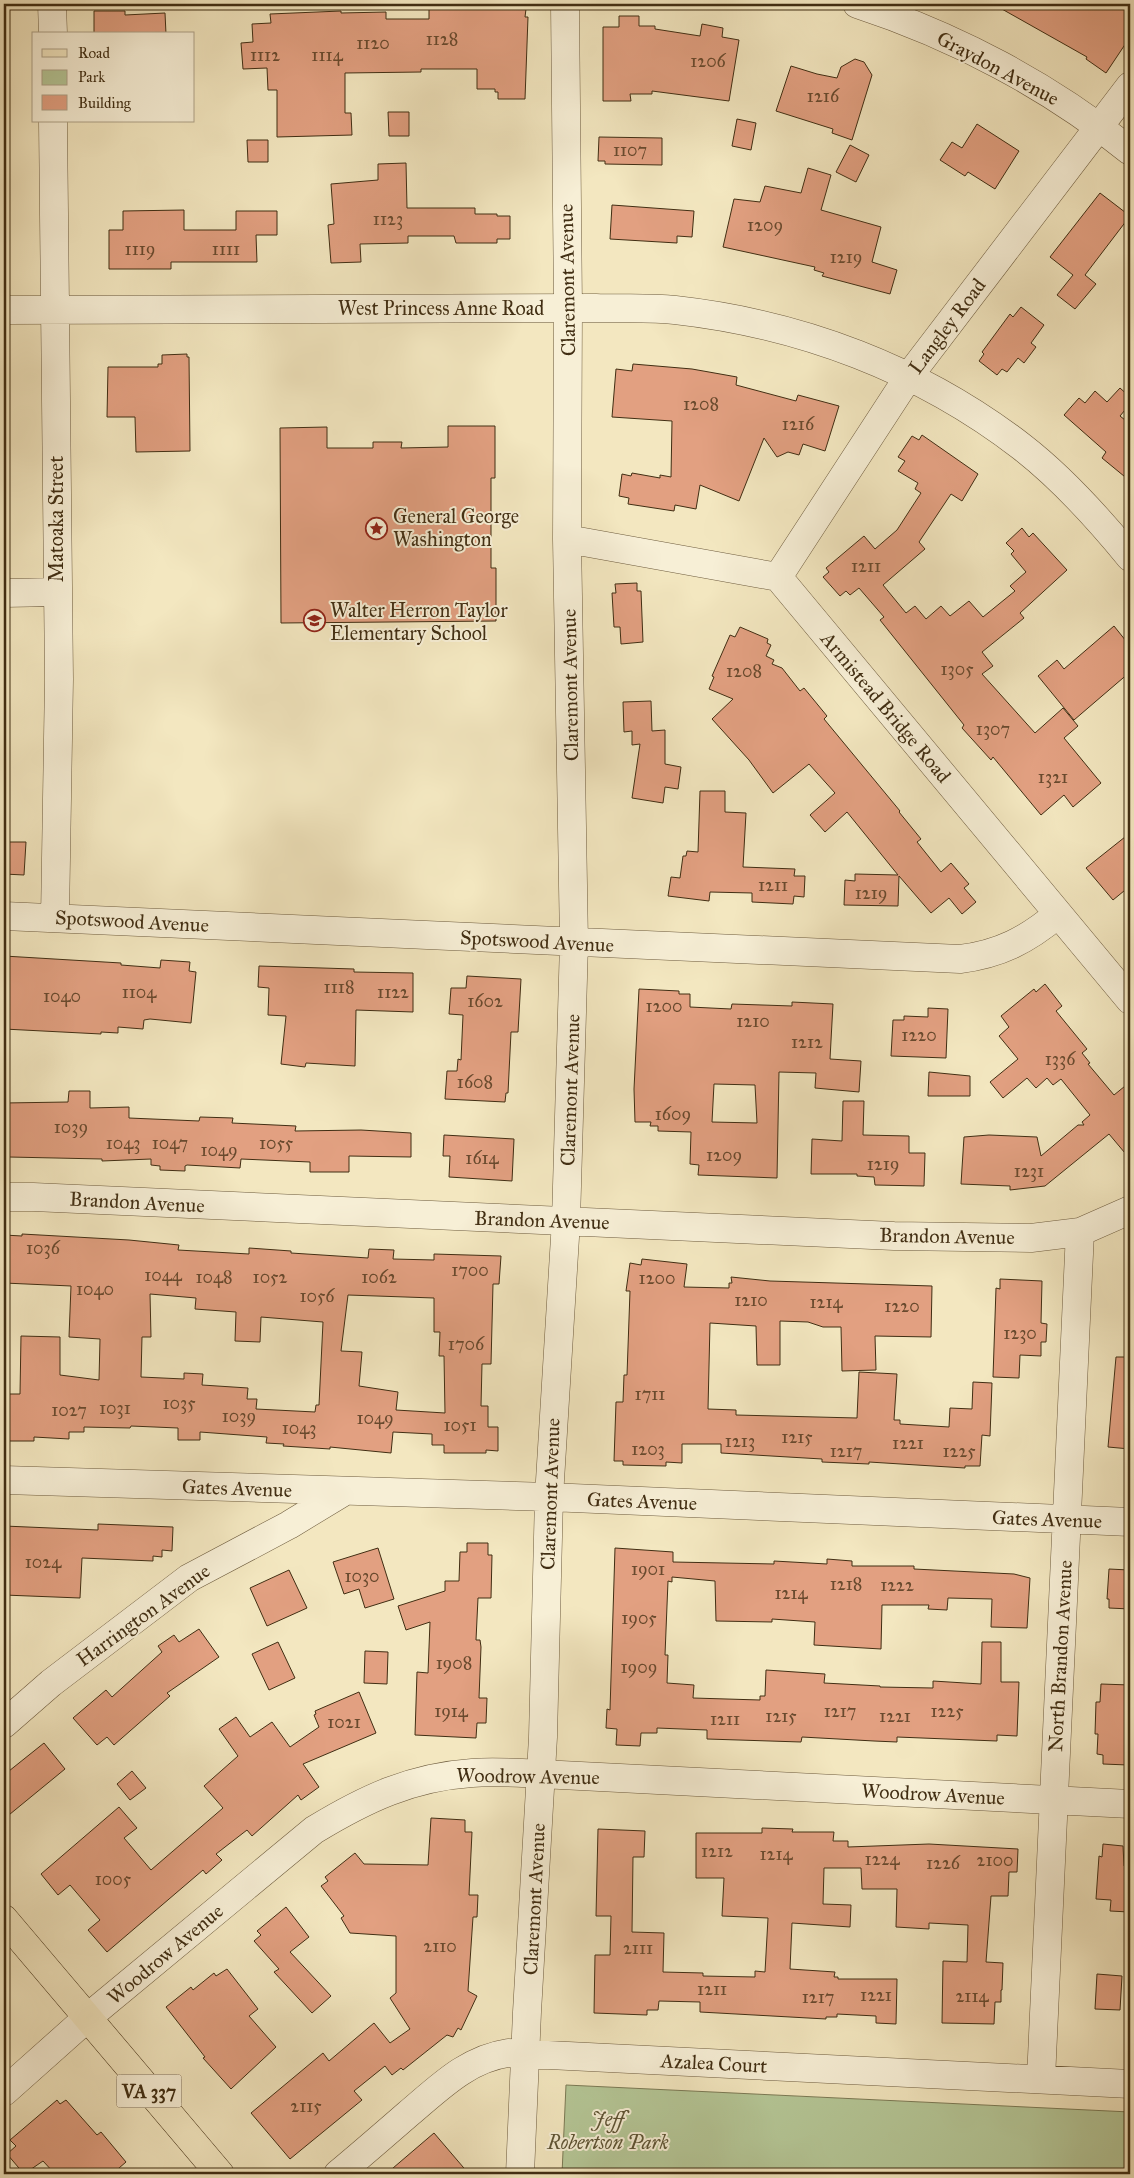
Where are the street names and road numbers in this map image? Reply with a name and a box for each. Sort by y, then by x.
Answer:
street label: Graydon Avenue [933,26,1063,110]
street label: Claremont Avenue [554,204,580,356]
street label: Langley Road [903,274,991,379]
street label: West Princess Anne Road [338,296,544,320]
street label: Matoaka Street [44,456,68,582]
street label: Claremont Avenue [557,609,583,761]
street label: Armistead Bridge Road [815,626,956,788]
street label: Spotswood Avenue [55,905,209,937]
street label: Spotswood Avenue [460,925,614,957]
street label: Claremont Avenue [555,1013,585,1167]
street label: Brandon Avenue [69,1186,205,1218]
street label: Brandon Avenue [474,1206,610,1234]
street label: Brandon Avenue [879,1223,1015,1249]
street label: Claremont Avenue [535,1417,565,1571]
street label: Gates Avenue [182,1474,292,1502]
street label: Gates Avenue [587,1487,697,1515]
street label: Gates Avenue [992,1505,1102,1533]
street label: Harrington Avenue [72,1559,215,1672]
street label: North Brandon Avenue [1043,1559,1077,1753]
street label: Woodrow Avenue [456,1763,600,1789]
street label: Woodrow Avenue [861,1778,1005,1810]
street label: Claremont Avenue [518,1822,550,1976]
street label: Woodrow Avenue [102,1899,228,2009]
street label: Azalea Court [659,2048,768,2078]
road number: VA 337 [116,2074,182,2108]

